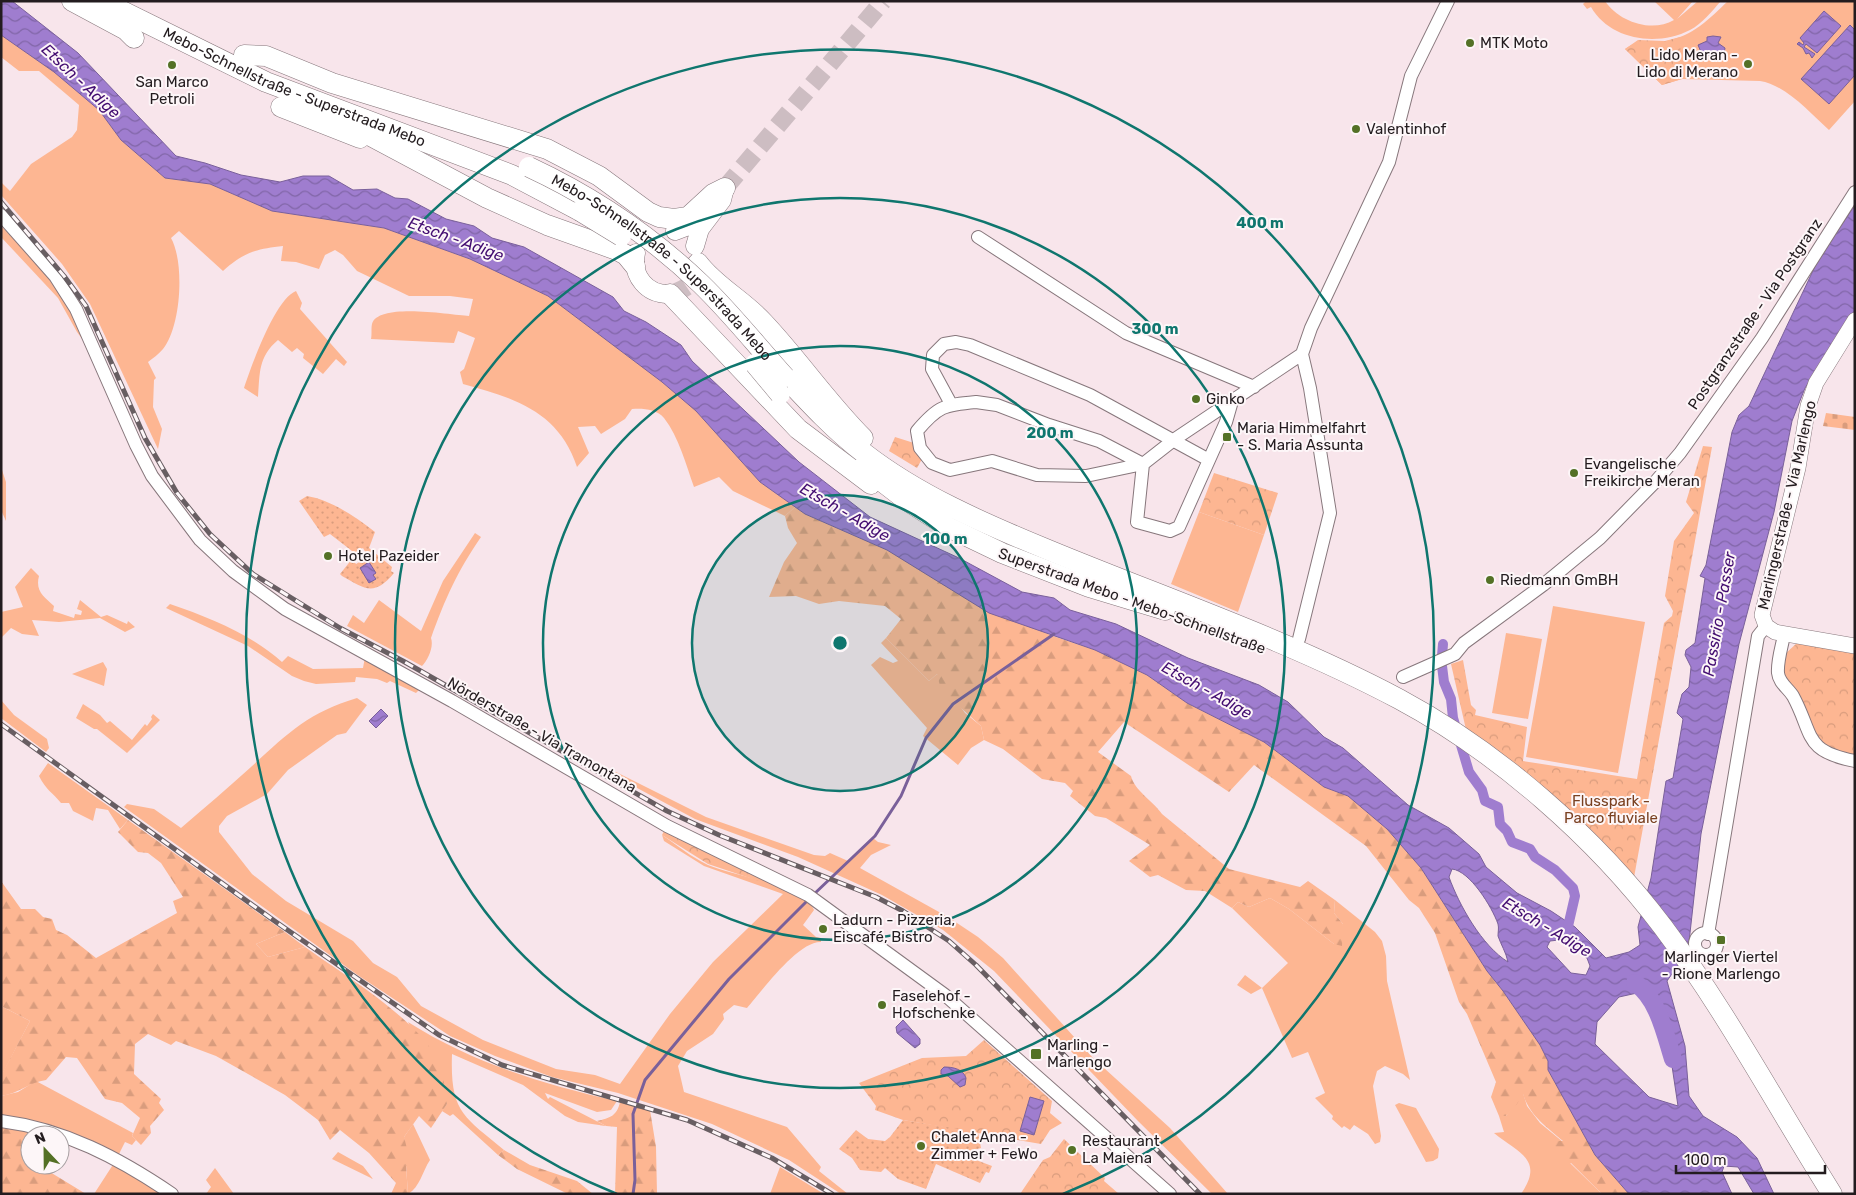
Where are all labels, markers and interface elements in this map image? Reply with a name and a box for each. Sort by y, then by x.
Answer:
street label: Mebo-Schnellstraße - Superstrada Mebo [160,24,428,150]
place label: MTK Moto [1480,34,1548,52]
marker: MTK Moto [1464,37,1476,49]
water label: Etsch - Adige [38,40,124,122]
place label: Lido Meran - Lido di Merano [1637,46,1738,81]
marker: Lido Meran - Lido di Merano [1742,58,1754,70]
marker: San Marco Petroli [166,59,178,71]
place label: San Marco Petroli [135,73,209,108]
place label: Valentinhof [1366,120,1447,138]
marker: Valentinhof [1350,123,1362,135]
street label: Mebo-Schnellstraße - Superstrada Mebo [548,171,776,364]
water label: Etsch - Adige [406,213,506,265]
text: 400 m [1236,214,1284,232]
street label: Postgranzstraße - Via Postgranz [1684,215,1826,413]
text: 300 m [1131,320,1179,338]
place label: Ginko [1206,390,1245,408]
marker: Ginko [1190,393,1202,405]
street label: Marlingerstraße - Via Marlengo [1754,399,1820,611]
place label: Maria Himmelfahrt - S. Maria Assunta [1237,419,1366,454]
text: 200 m [1026,424,1074,442]
marker: Maria Himmelfahrt - S. Maria Assunta [1221,431,1233,443]
place label: Evangelische Freikirche Meran [1584,455,1700,490]
marker: Evangelische Freikirche Meran [1568,467,1580,479]
water label: Etsch - Adige [797,479,893,545]
text: 100 m [923,530,967,548]
street label: Superstrada Mebo - Mebo-Schnellstraße [996,544,1268,658]
place label: Hotel Pazeider [338,547,439,565]
marker: Hotel Pazeider [322,550,334,562]
water label: Passirio - Passer [1699,550,1739,678]
place label: Riedmann GmBH [1500,571,1619,589]
marker: Riedmann GmBH [1484,574,1496,586]
centre of rings [831,634,849,652]
water label: Etsch - Adige [1159,657,1256,723]
street label: Nörderstraße - Via Tramontana [444,673,640,797]
park label: Flusspark - Parco fluviale [1564,792,1658,827]
water label: Etsch - Adige [1499,893,1595,961]
place label: Ladurn - Pizzeria, Eiscafé, Bistro [833,911,955,946]
marker: Ladurn - Pizzeria, Eiscafé, Bistro [817,923,829,935]
marker: Marlinger Viertel - Rione Marlengo [1715,934,1727,946]
place label: Marlinger Viertel - Rione Marlengo [1662,948,1780,983]
place label: Faselehof - Hofschenke [892,987,975,1022]
marker: Faselehof - Hofschenke [876,999,888,1011]
place label: Marling - Marlengo [1047,1036,1112,1071]
marker: Marling - Marlengo [1029,1047,1043,1061]
north arrow [20,1125,70,1175]
place label: Chalet Anna - Zimmer + FeWo [931,1128,1038,1163]
text: N [32,1129,48,1148]
place label: Restaurant La Maiena [1082,1132,1160,1167]
marker: Chalet Anna - Zimmer + FeWo [915,1140,927,1152]
scale bar [1676,1142,1825,1174]
marker: Restaurant La Maiena [1066,1144,1078,1156]
text: 100 m [1684,1151,1726,1169]

